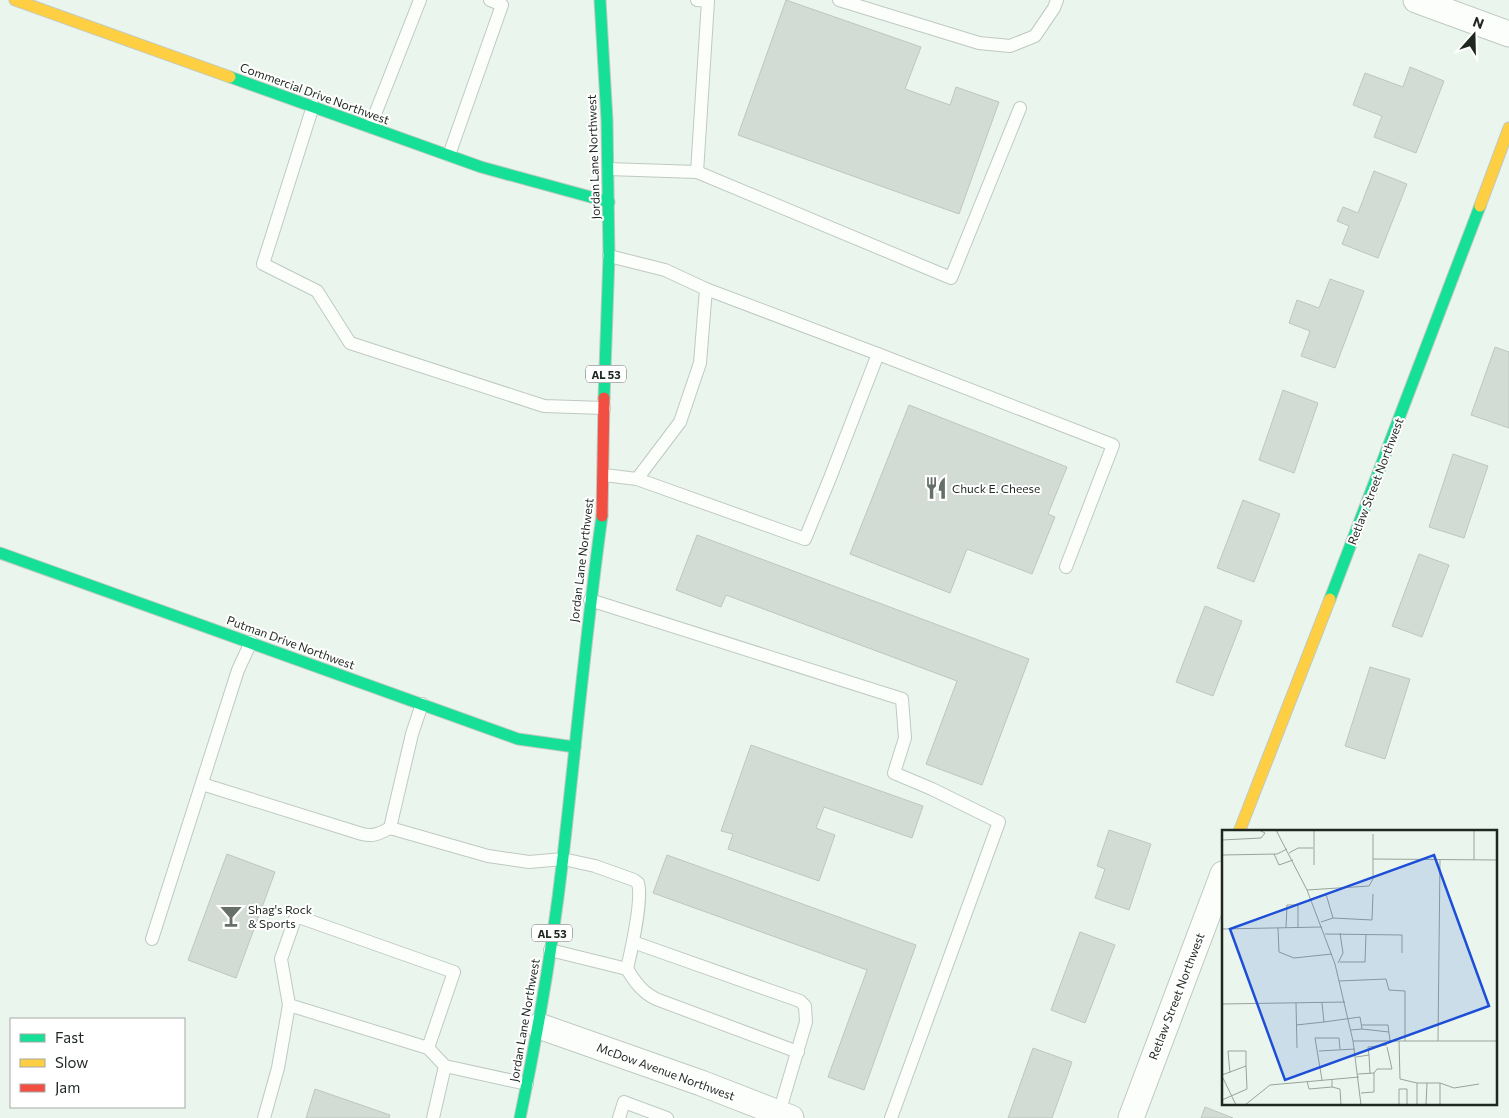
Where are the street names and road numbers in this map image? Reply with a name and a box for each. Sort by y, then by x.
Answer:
street label: Commercial Drive Northwest [238,59,392,127]
street label: Jordan Lane Northwest [584,94,603,220]
road number: AL 53 [586,366,626,382]
street label: Retlaw Street Northwest [1344,415,1406,546]
street label: Jordan Lane Northwest [566,497,597,623]
street label: Putman Drive Northwest [225,612,357,672]
road number: AL 53 [532,924,572,941]
street label: Retlaw Street Northwest [1145,930,1207,1061]
street label: Jordan Lane Northwest [506,957,543,1083]
street label: McDow Avenue Northwest [595,1039,737,1103]

